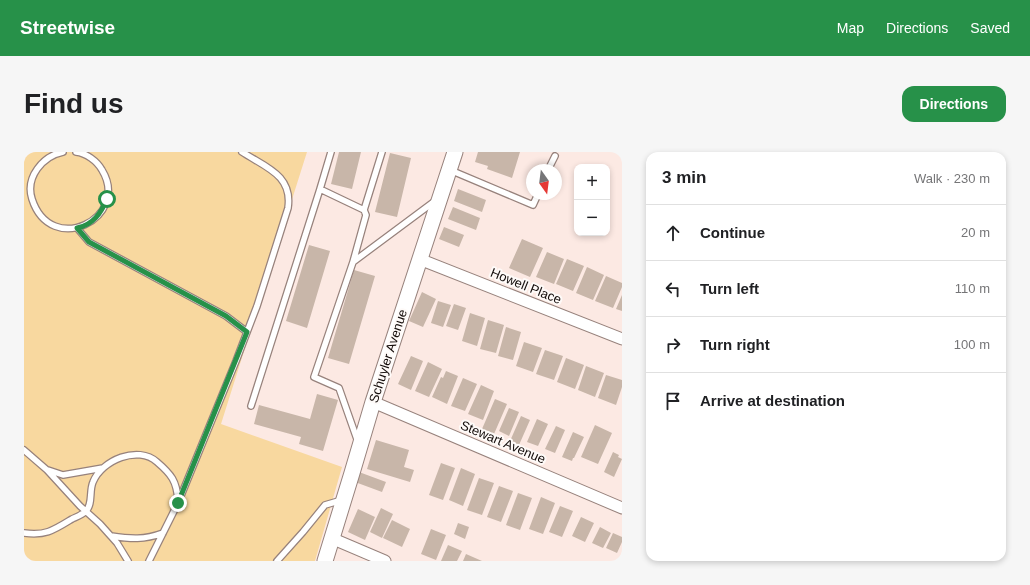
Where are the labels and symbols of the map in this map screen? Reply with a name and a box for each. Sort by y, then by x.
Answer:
north arrow [526,164,562,200]
route start [98,190,116,208]
street label: Howell Place [488,265,564,307]
street label: Schuyler Avenue [366,307,410,405]
street label: Stewart Avenue [458,417,548,467]
route end [169,494,187,512]

